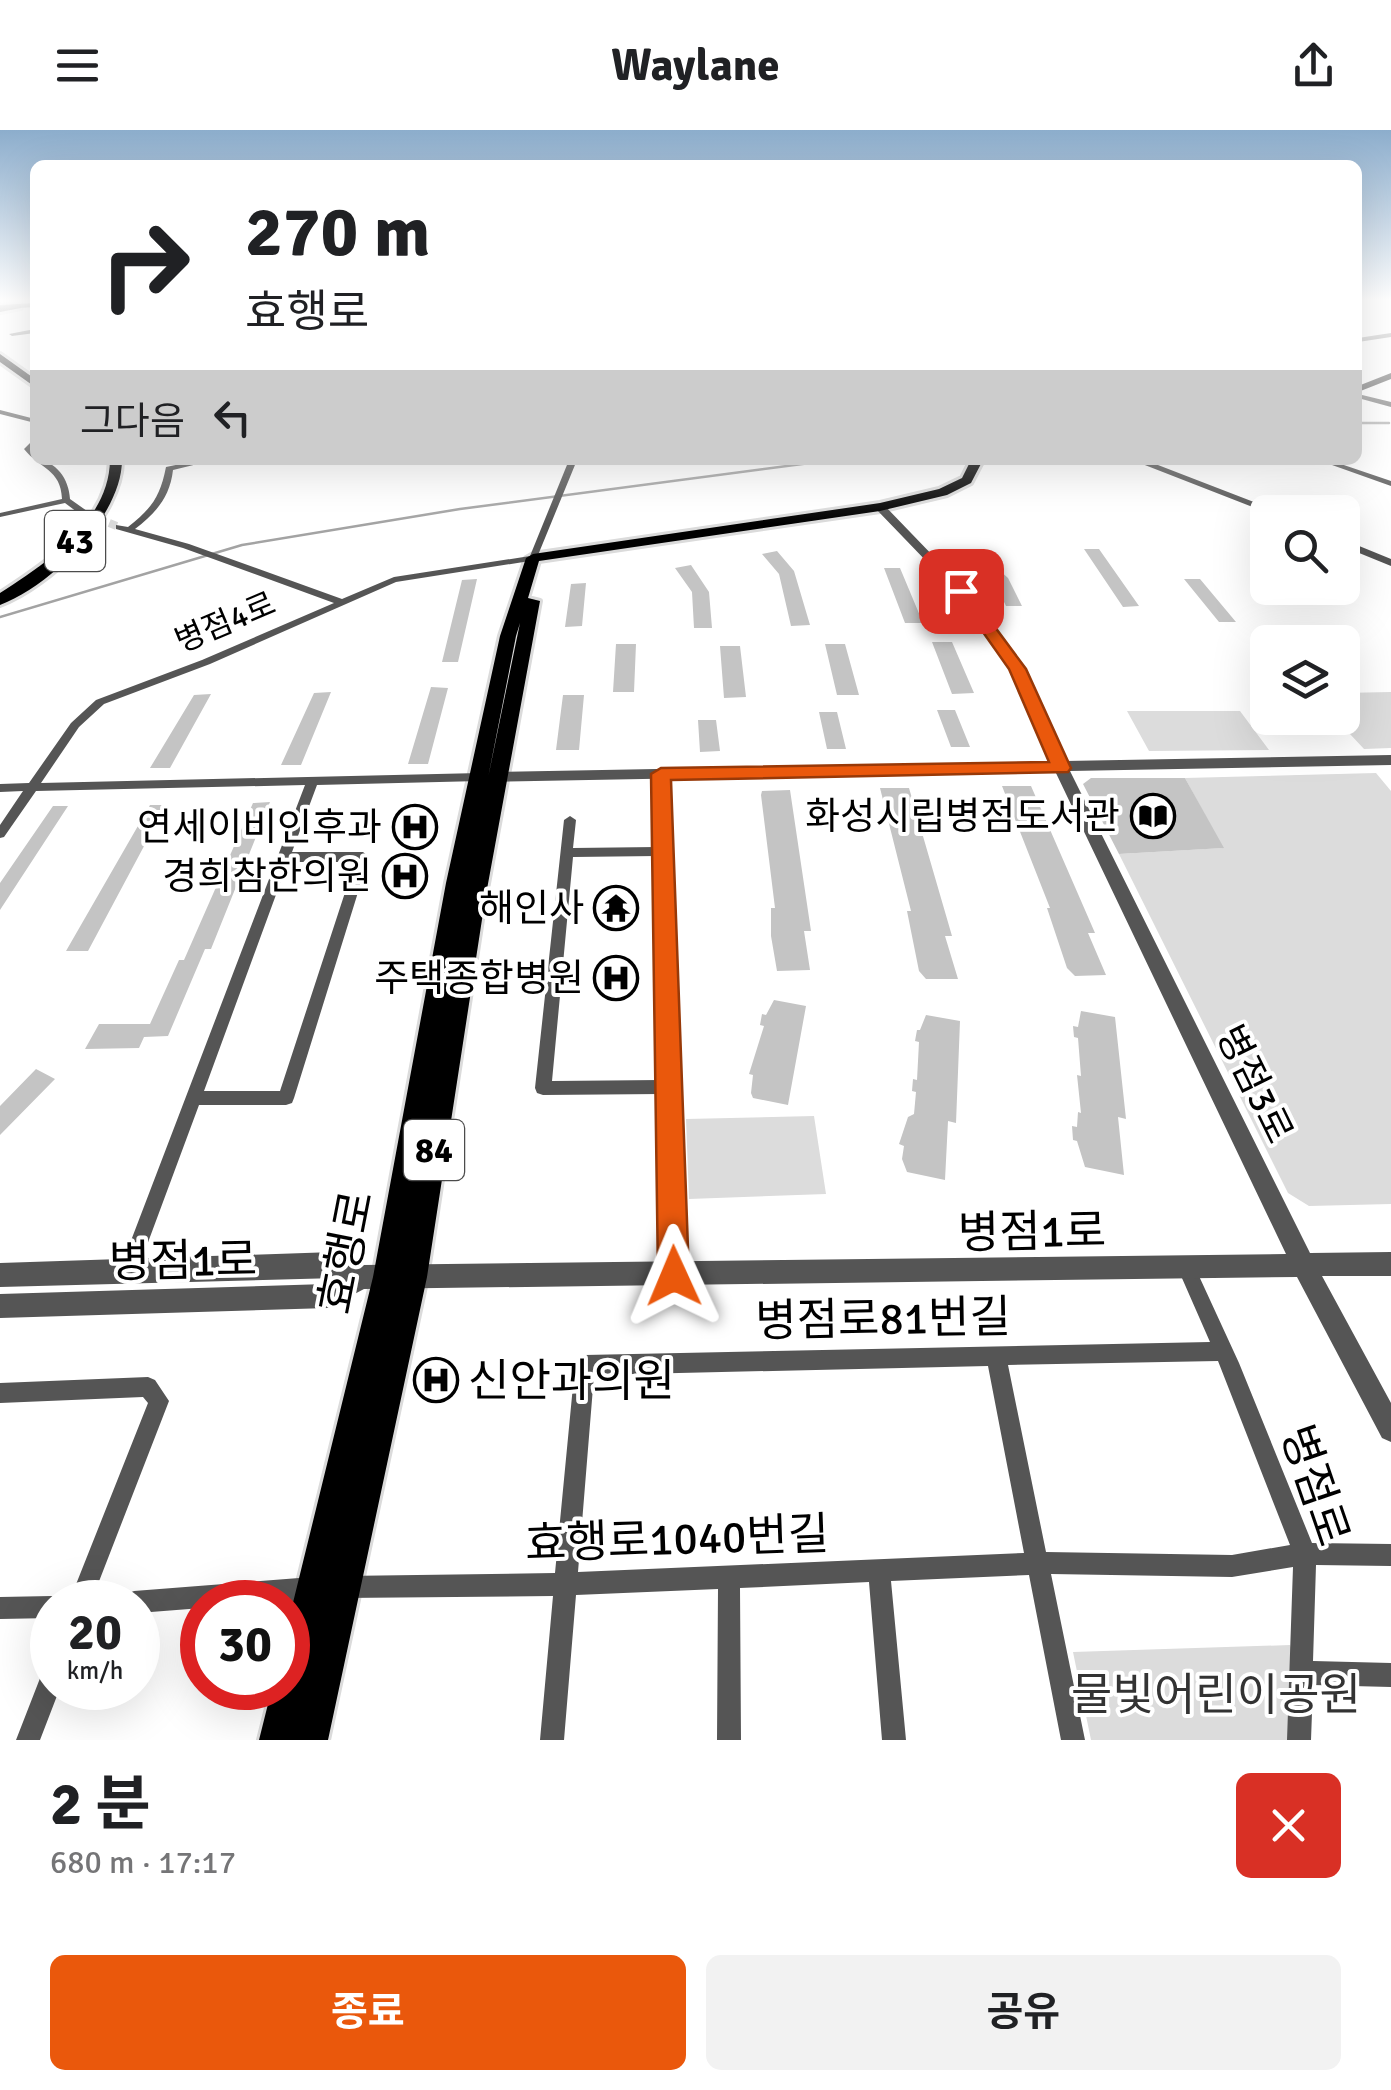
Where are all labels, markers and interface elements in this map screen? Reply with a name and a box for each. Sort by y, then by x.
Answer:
icon: menu [50,38,105,93]
text: Waylane [611,38,780,93]
icon: share [1286,38,1341,93]
text: 270 m [245,189,430,275]
icon: right [80,200,210,330]
text: 효행로 [245,285,369,340]
icon: left [205,390,260,445]
text: 그다음 [80,398,185,445]
map controls [1250,495,1360,735]
button: search [1250,495,1360,605]
road number: 43 [45,511,105,571]
pin [919,549,1004,634]
icon: arrive [934,564,989,619]
street label: 병점4로 [169,584,281,661]
button: layers [1250,625,1360,735]
place label: 화성시립병점도서관 [805,793,1120,840]
library icon: 화성시립병점도서관 [1130,793,1176,839]
place label: 연세이비인후과 [137,804,382,851]
hospital icon: 연세이비인후과 [392,804,438,850]
place label: 경희참한의원 [162,853,372,900]
hospital icon: 경희참한의원 [382,853,428,899]
place label: 해인사 [479,885,584,932]
temple icon: 해인사 [593,885,639,931]
place label: 주택종합병원 [374,955,584,1002]
hospital icon: 주택종합병원 [593,955,639,1001]
street label: 병점3로 [1206,1018,1303,1151]
road number: 84 [404,1120,464,1180]
street label: 효행로 [308,1186,385,1318]
street label: 병점1로 [957,1204,1107,1261]
position arrow [622,1224,726,1328]
street label: 병점1로 [108,1233,258,1290]
street label: 병점로81번길 [755,1290,1011,1349]
place label: 신안과의원 [468,1354,675,1409]
hospital icon: 신안과의원 [413,1357,459,1403]
street label: 병점로 [1268,1418,1361,1553]
street label: 효행로1040번길 [524,1507,830,1572]
speed limit sign: 30 [180,1580,310,1710]
text: 20 [68,1602,122,1664]
text: km/h [67,1655,123,1686]
park label: 물빛어린이공원 [1071,1668,1361,1723]
text: 2 분 [50,1768,151,1842]
button: close [1236,1773,1341,1878]
text: 680 m · 17:17 [50,1843,236,1882]
button: 종료 [50,1955,686,2070]
button: 공유 [706,1955,1341,2070]

